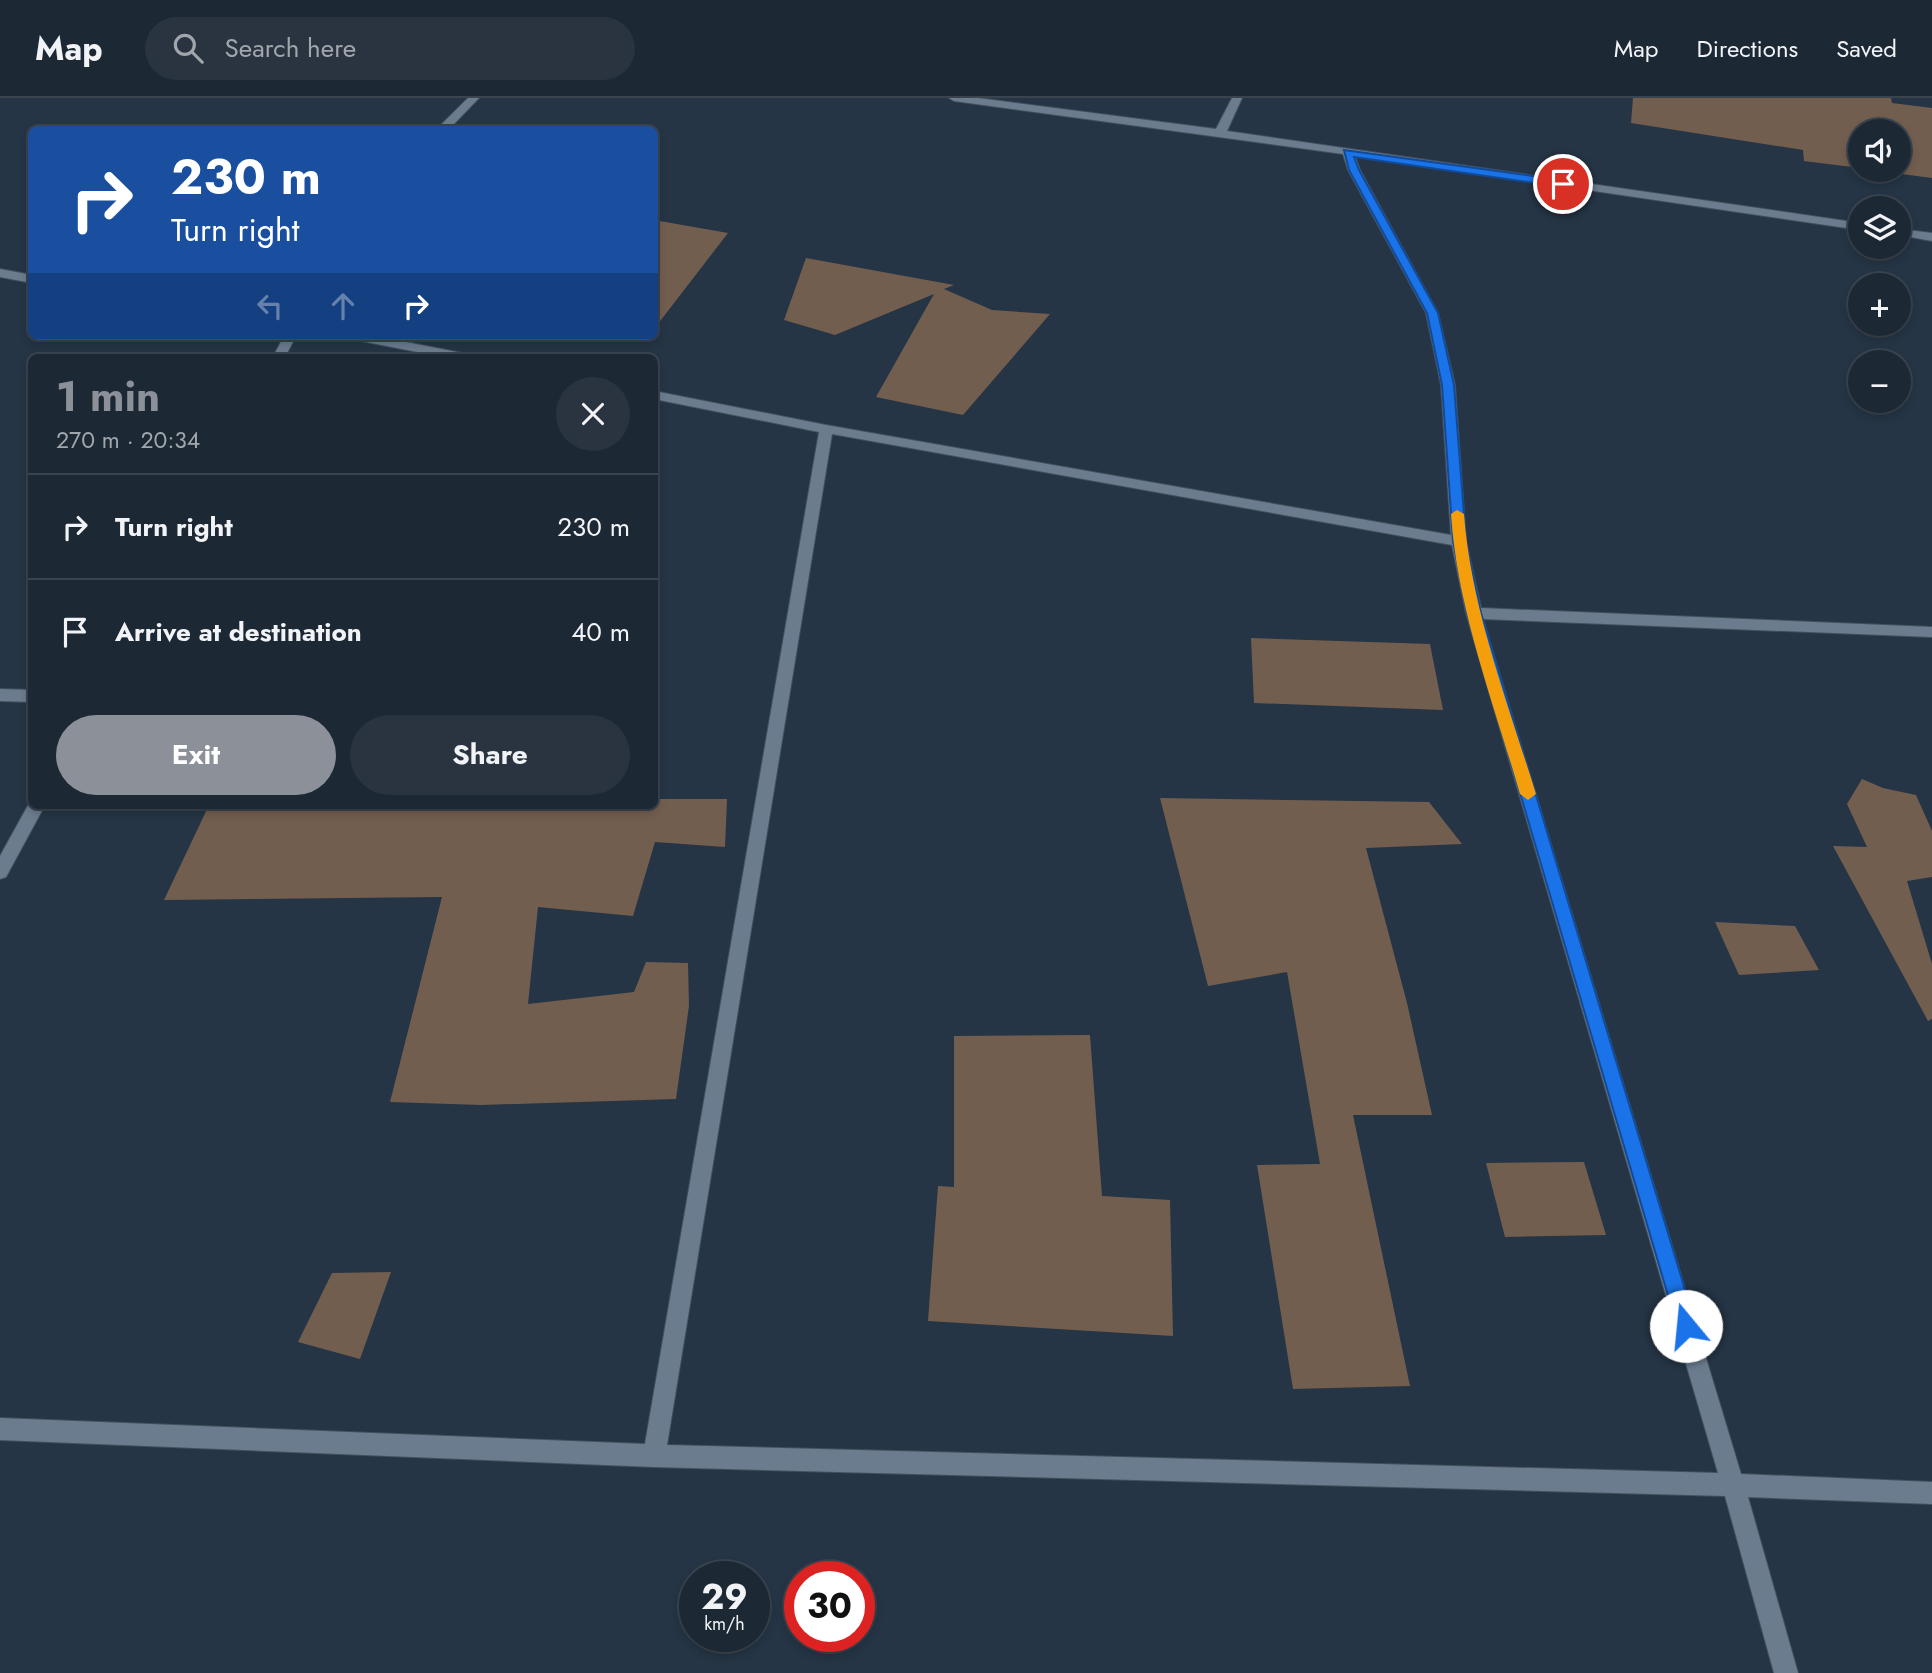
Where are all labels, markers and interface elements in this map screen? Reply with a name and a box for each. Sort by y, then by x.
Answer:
search box [145,17,635,80]
text: Map [35,25,103,72]
icon: search [169,29,207,67]
text: Search here [225,29,356,67]
text: Map [1614,31,1659,66]
text: Directions [1697,31,1798,66]
text: Saved [1836,31,1897,66]
map controls [1848,119,1911,413]
button: sound [1848,119,1911,182]
text: 230 m [171,142,321,212]
icon: right [56,154,147,245]
pin [1533,154,1593,214]
icon: arrive [1544,165,1582,203]
button: layers [1848,196,1911,259]
text: Turn right [171,207,300,253]
button: + [1848,273,1911,336]
icon: left [251,287,289,325]
icon: ahead [324,287,362,325]
icon: right [397,287,435,325]
button: − [1848,350,1911,413]
text: 1 min [56,366,160,427]
button: close [556,377,630,451]
text: 270 m · 20:34 [56,423,200,457]
icon: right [56,508,94,546]
text: Turn right [115,508,233,546]
text: 230 m [557,508,630,546]
icon: arrive [56,613,94,651]
text: Arrive at destination [115,613,362,651]
text: 40 m [571,613,630,651]
button: Exit [56,715,336,795]
button: Share [350,715,630,795]
position arrow [1649,1289,1723,1363]
speed limit sign: 30 [784,1561,875,1652]
text: 29 [701,1572,748,1622]
text: km/h [704,1611,745,1637]

